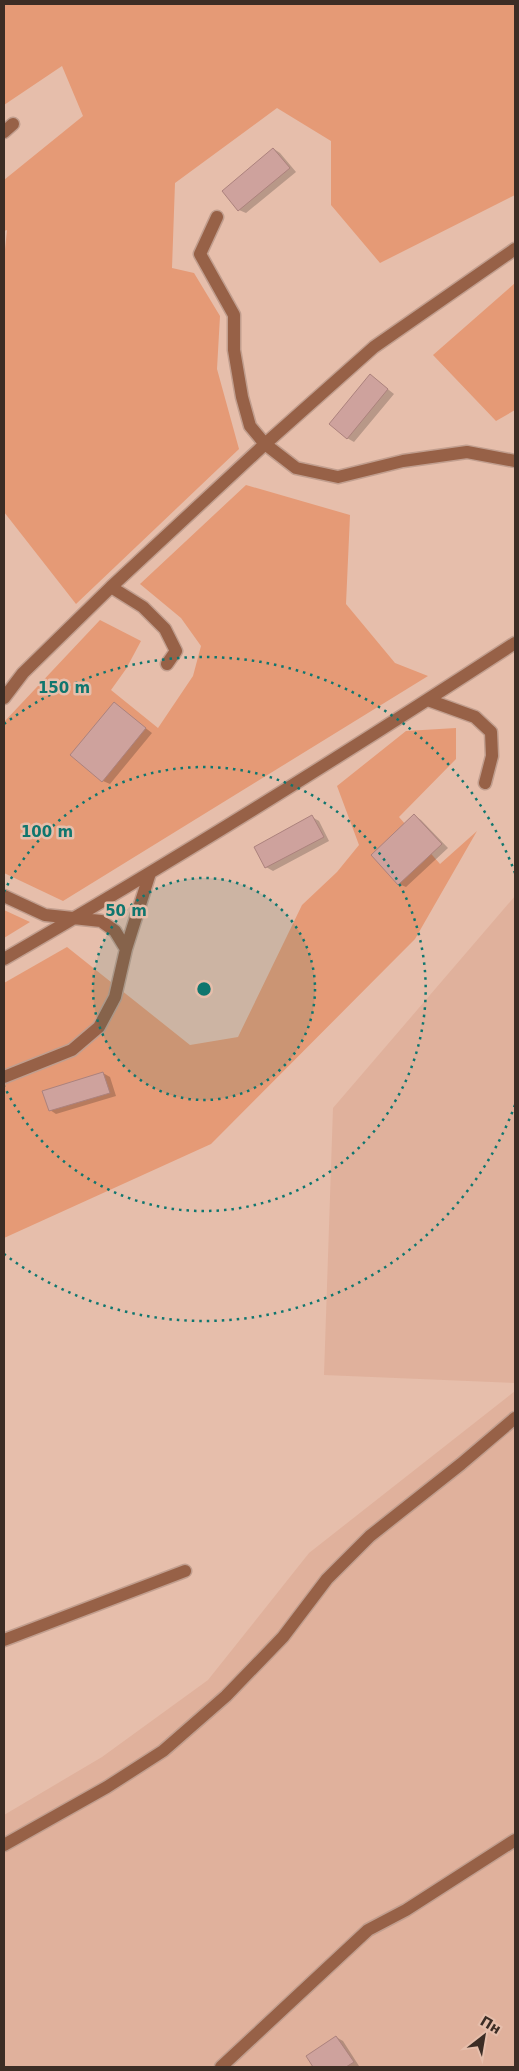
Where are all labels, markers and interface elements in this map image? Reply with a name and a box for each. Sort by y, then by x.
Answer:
text: 150 m [38,679,90,697]
text: 100 m [21,823,73,841]
text: 50 m [105,902,147,920]
centre of rings [195,980,213,998]
north arrow [459,2011,509,2061]
text: Пн [477,2012,504,2037]

